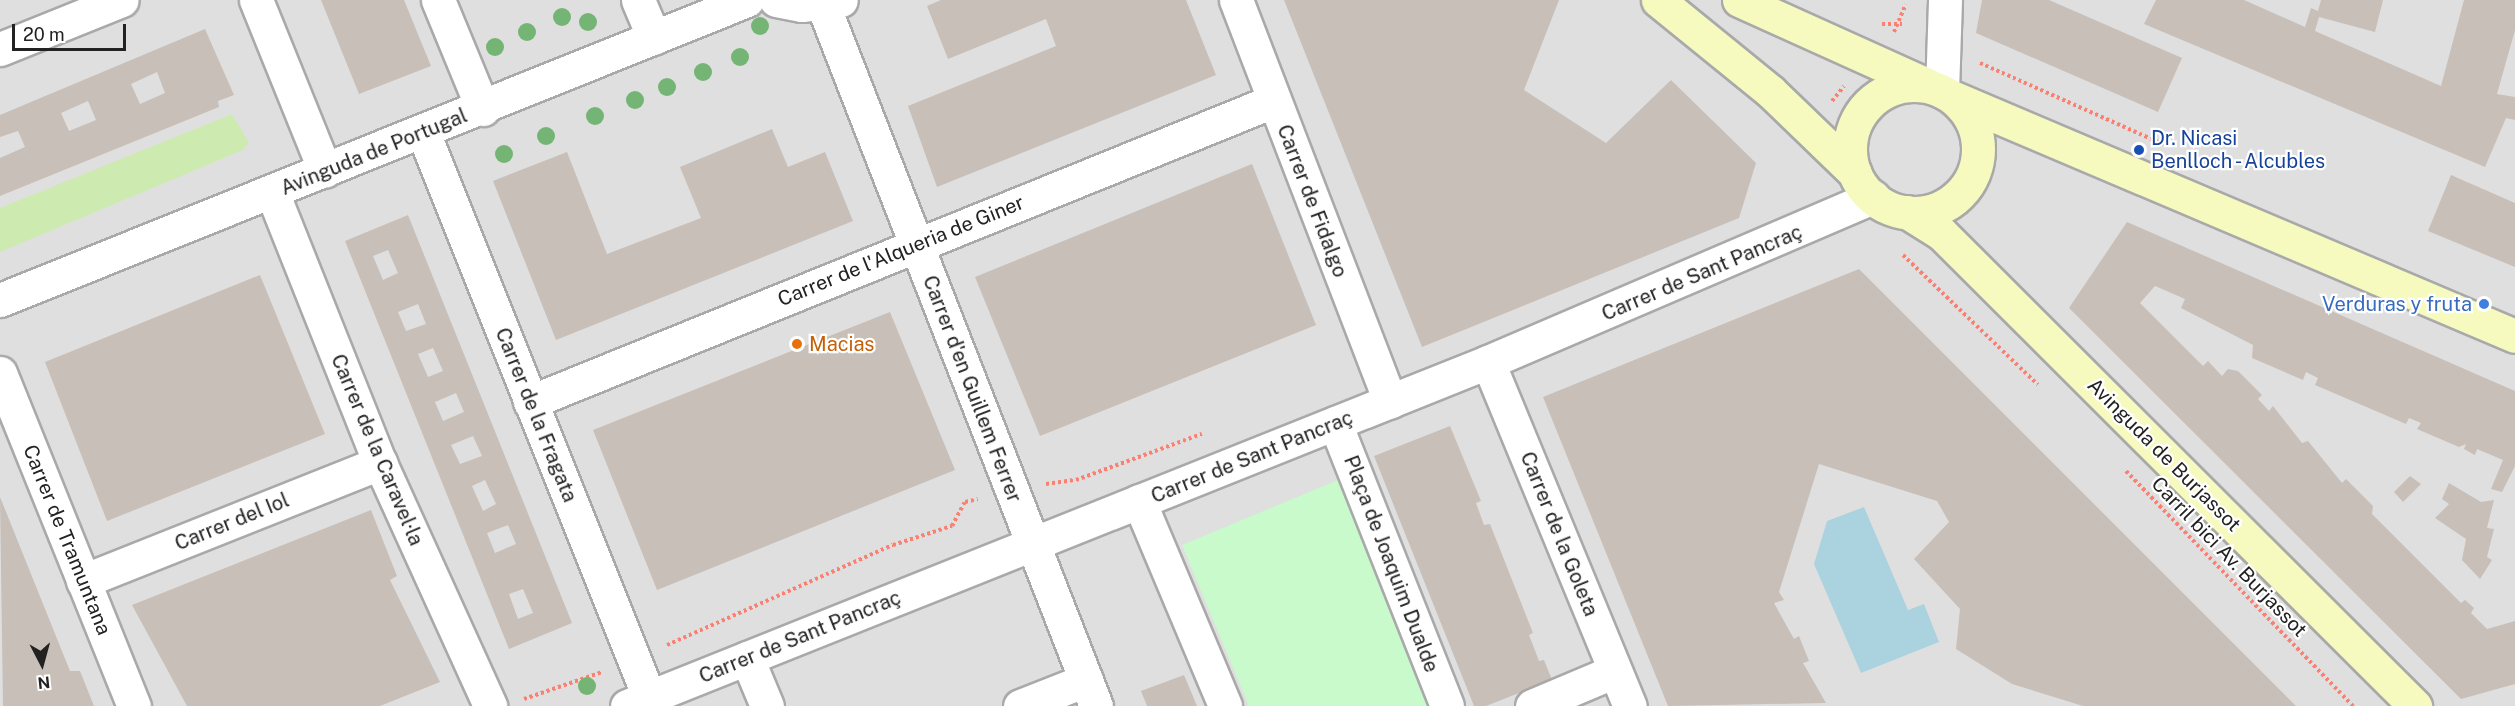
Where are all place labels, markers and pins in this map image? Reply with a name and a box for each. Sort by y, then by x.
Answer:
place label: Dr. Nicasi Benlloch - Alcubles [2151,126,2331,173]
marker: Dr. Nicasi Benlloch - Alcubles [2132,143,2146,157]
place label: Verduras y fruta [2322,292,2472,316]
marker: Verduras y fruta [2477,297,2491,311]
place label: Macias [809,332,874,356]
marker: Macias [790,337,804,351]

